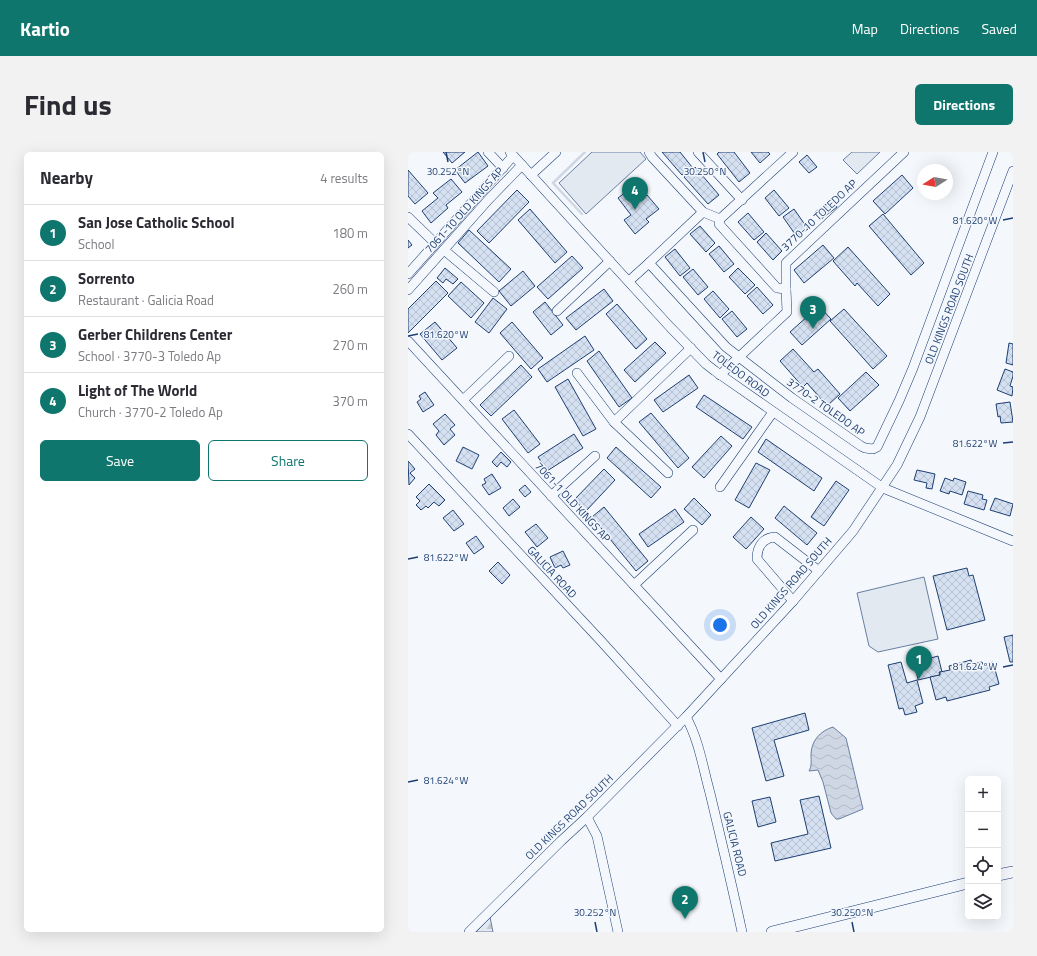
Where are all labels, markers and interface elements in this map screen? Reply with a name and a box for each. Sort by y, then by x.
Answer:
text: Kartio [20,14,70,43]
text: Map [852,18,878,39]
text: Directions [900,18,959,39]
text: Saved [981,18,1017,39]
text: Find us [24,83,112,126]
button: Directions [915,84,1013,125]
street label: 7061-10 OLD KINGS AP [421,163,507,257]
text: 30.252°N [427,164,469,179]
text: 30.250°N [684,164,726,179]
north arrow [917,164,953,200]
text: Nearby [40,165,93,191]
text: 4 results [320,168,368,188]
street label: 3770-10 TOLEDO AP [778,175,861,254]
pin: 4 [622,177,648,210]
text: San Jose Catholic School [78,211,235,234]
text: 81.620°W [953,213,997,228]
text: 1 [49,223,57,243]
text: 180 m [332,223,368,243]
text: School [78,234,114,254]
street label: OLD KINGS ROAD SOUTH [921,251,977,367]
text: Sorrento [78,267,135,290]
text: 2 [49,279,57,299]
text: 260 m [332,279,368,299]
text: Restaurant · Galicia Road [78,290,214,310]
pin: 3 [800,296,826,329]
text: Gerber Childrens Center [78,323,232,346]
text: 81.620°W [424,327,468,342]
text: 3 [49,335,57,355]
text: 270 m [332,335,368,355]
text: School · 3770-3 Toledo Ap [78,346,221,366]
street label: TOLEDO ROAD [709,347,773,401]
street label: 3770-2 TOLEDO AP [784,374,869,440]
text: Light of The World [78,379,197,402]
text: 4 [49,391,57,411]
text: 370 m [332,391,368,411]
text: Church · 3770-2 Toledo Ap [78,402,223,422]
text: 81.622°W [953,436,997,451]
button: Save [40,440,200,481]
button: Share [208,440,368,481]
street label: 7061-1 OLD KINGS AP [531,458,615,546]
street label: OLD KINGS ROAD SOUTH [747,534,835,632]
street label: GALICIA ROAD [523,542,581,602]
text: 81.622°W [424,550,468,565]
your location [710,615,730,635]
pin: 1 [906,646,932,679]
text: 81.624°W [953,659,997,674]
street label: OLD KINGS ROAD SOUTH [521,771,617,863]
text: 81.624°W [424,773,468,788]
map controls [965,776,1001,920]
button: + [965,776,1001,812]
street label: GALICIA ROAD [719,810,751,878]
button: − [965,812,1001,848]
button: locate [965,848,1001,884]
button: layers [965,884,1001,920]
pin: 2 [672,886,698,919]
text: 30.252°N [574,905,616,920]
text: 30.250°N [831,905,873,920]

